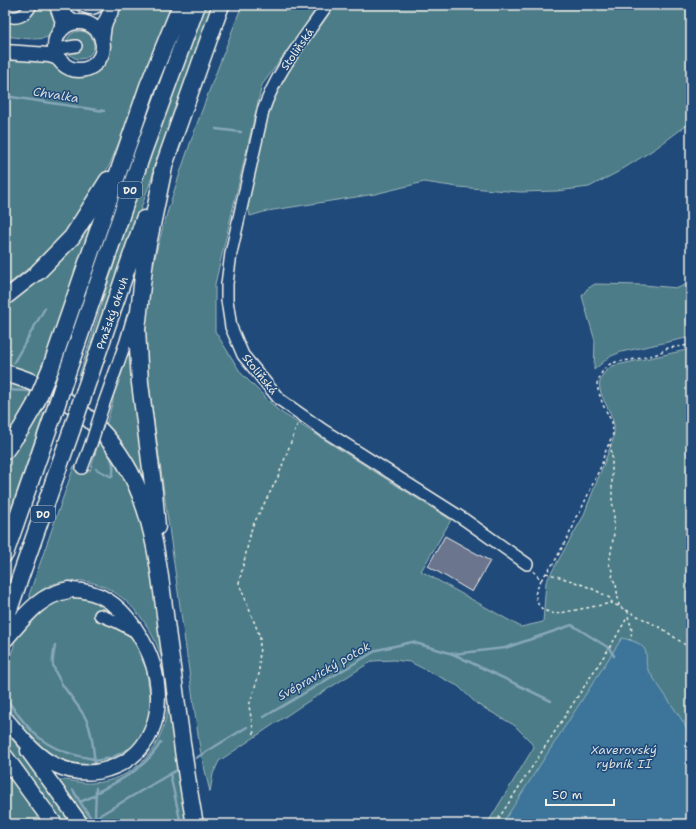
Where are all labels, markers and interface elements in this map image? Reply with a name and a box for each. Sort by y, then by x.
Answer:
street label: Stoliňská [277,25,317,73]
water label: Chvalka [32,83,80,107]
road number: D0 [118,182,142,198]
street label: Pražský okruh [93,275,132,352]
street label: Stoliňská [239,351,281,398]
road number: D0 [31,506,55,522]
water label: Svépravický potok [275,638,373,704]
water label: Xaverovský rybník II [590,742,657,772]
scale bar [546,781,614,807]
text: 50 m [552,787,582,803]

